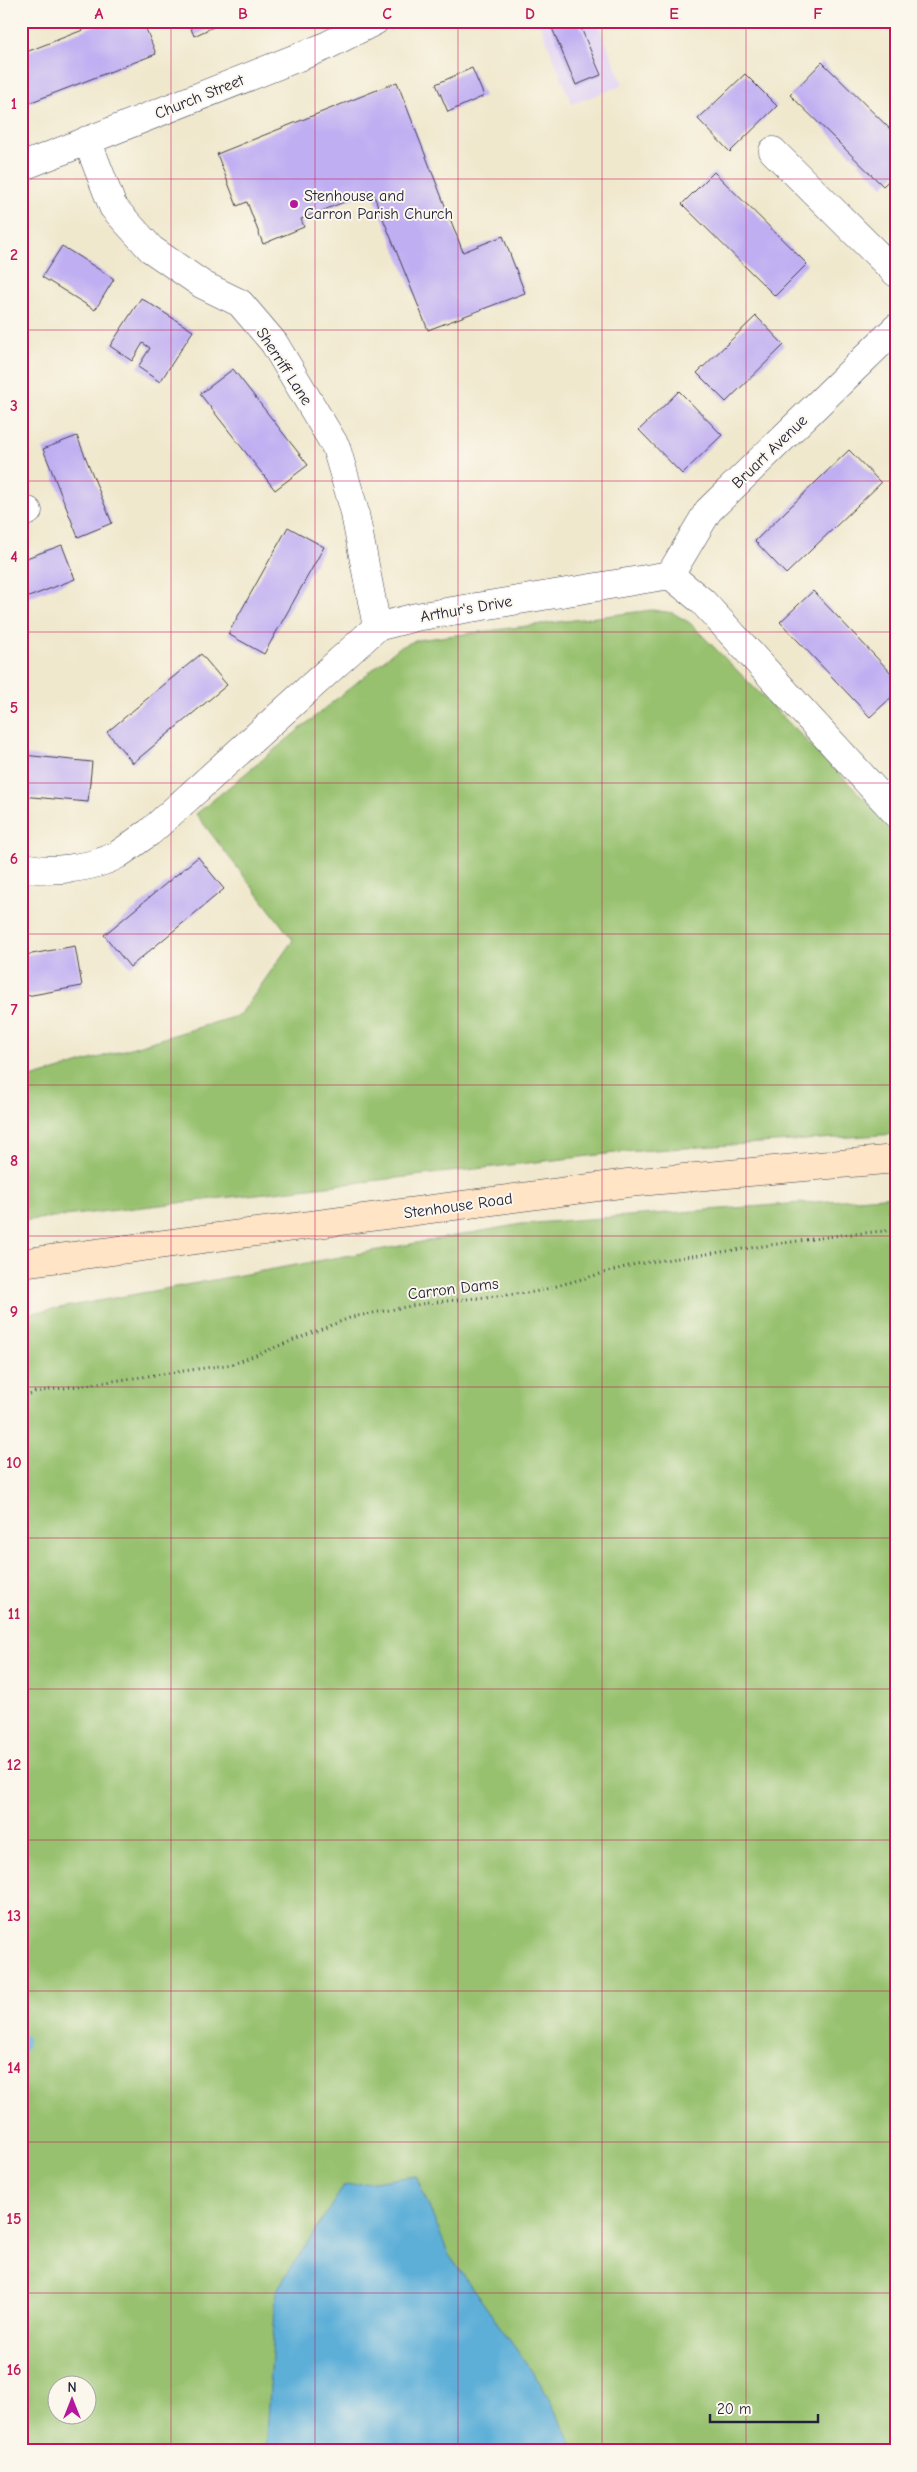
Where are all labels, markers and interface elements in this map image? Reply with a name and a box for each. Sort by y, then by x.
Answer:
text: A [95,5,104,23]
text: B [238,5,248,23]
text: C [382,5,392,23]
text: D [525,5,535,23]
text: E [669,5,679,23]
text: F [813,5,823,23]
street label: Church Street [152,71,247,123]
text: 1 [11,95,17,113]
place label: Stenhouse and Carron Parish Church [304,187,453,223]
marker: Stenhouse and Carron Parish Church [288,198,300,210]
text: 2 [10,246,18,264]
street label: Sherriff Lane [252,324,316,409]
text: 3 [10,397,18,415]
street label: Bruart Avenue [728,411,811,492]
text: 4 [10,548,18,566]
street label: Arthur's Drive [419,592,513,626]
text: 5 [10,699,18,717]
text: 6 [10,850,18,868]
text: 7 [10,1001,18,1019]
text: 8 [10,1152,18,1170]
street label: Stenhouse Road [403,1189,514,1223]
street label: Carron Dams [407,1274,500,1303]
text: 9 [10,1303,18,1321]
text: 10 [6,1454,22,1472]
text: 11 [8,1605,20,1623]
text: 12 [7,1756,21,1774]
text: 13 [7,1907,21,1925]
text: 14 [7,2059,21,2077]
text: 15 [7,2210,21,2228]
text: 16 [7,2361,21,2379]
north arrow [48,2374,98,2424]
text: N [67,2379,77,2396]
scale bar [710,2392,817,2424]
text: 20 m [717,2400,751,2418]

